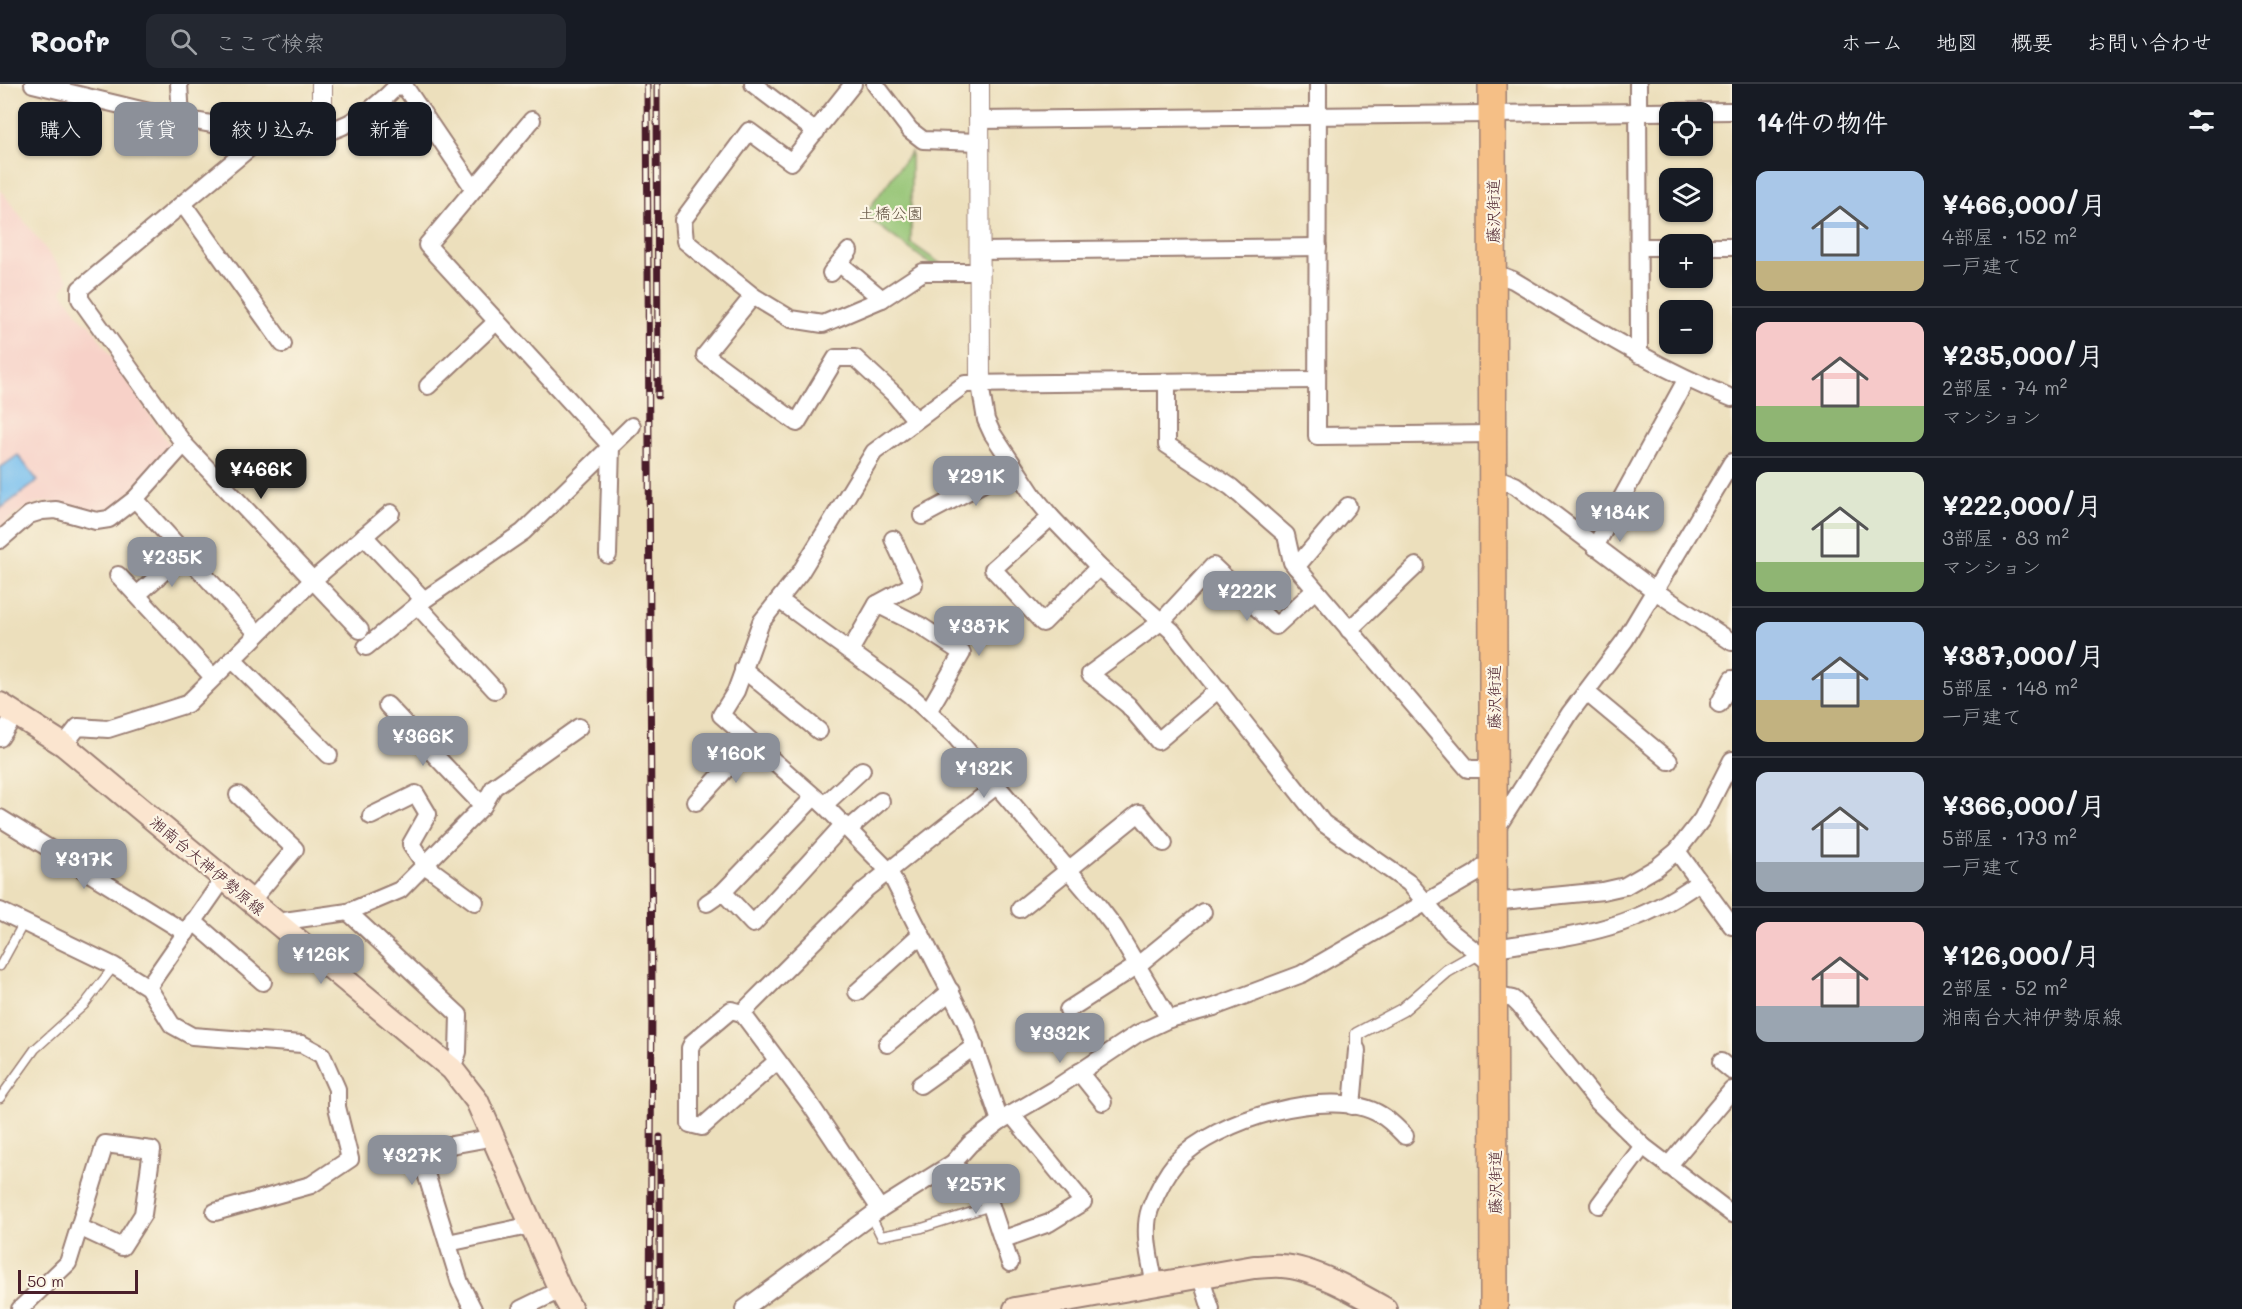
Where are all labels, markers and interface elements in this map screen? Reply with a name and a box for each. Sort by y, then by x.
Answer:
search box [146,14,566,68]
text: Roofr [30,23,110,59]
icon: search [167,25,200,58]
text: ここで検索 [215,28,325,57]
text: ホーム [1841,28,1903,55]
text: 地図 [1936,28,1978,55]
text: 概要 [2011,28,2053,55]
text: お問い合わせ [2086,28,2212,55]
chip: 購入 [18,102,102,156]
chip: 賃貸 [114,102,198,156]
chip: 絞り込み [210,102,336,156]
chip: 新着 [348,102,432,156]
map controls [1659,102,1713,354]
button: locate [1659,102,1713,156]
icon: filters [2185,104,2218,137]
text: 14件の物件 [1756,105,1888,139]
button: layers [1659,168,1713,222]
street label: 藤沢街道 [1482,179,1503,243]
text: ¥466,000/月 [1942,187,2106,221]
icon: home [1804,195,1876,267]
park label: 土橋公園 [859,202,923,223]
text: 4部屋 · 152 m² [1942,223,2077,249]
button: + [1659,234,1713,288]
text: 一戸建て [1942,252,2022,278]
button: − [1659,300,1713,354]
text: ¥235,000/月 [1942,338,2104,372]
icon: home [1804,346,1876,418]
text: 2部屋 · 74 m² [1942,374,2067,400]
text: マンション [1942,403,2041,429]
pin: ¥466K [219,449,303,500]
text: ¥466K [229,455,293,481]
pin: ¥291K [934,456,1018,507]
text: ¥291K [947,462,1005,488]
text: ¥222,000/月 [1942,488,2102,522]
pin: ¥184K [1578,492,1662,543]
icon: home [1804,496,1876,568]
text: ¥184K [1590,498,1650,524]
text: 3部屋 · 83 m² [1942,524,2069,550]
pin: ¥235K [130,537,214,588]
text: ¥235K [141,543,203,569]
text: マンション [1942,553,2041,579]
pin: ¥222K [1205,571,1289,622]
text: ¥222K [1217,577,1277,603]
pin: ¥387K [937,606,1021,657]
text: ¥387K [948,612,1010,638]
text: ¥387,000/月 [1942,638,2105,672]
icon: home [1804,646,1876,718]
street label: 藤沢街道 [1483,665,1504,729]
text: 5部屋 · 148 m² [1942,674,2078,700]
text: 一戸建て [1942,703,2022,729]
pin: ¥366K [381,716,465,767]
text: ¥366K [392,722,454,748]
pin: ¥160K [694,733,778,784]
text: ¥160K [706,739,766,765]
pin: ¥132K [942,748,1026,799]
text: ¥132K [955,754,1013,780]
text: ¥366,000/月 [1942,788,2105,822]
icon: home [1804,796,1876,868]
street label: 湘南台大神伊勢原線 [146,811,270,919]
text: 5部屋 · 173 m² [1942,824,2077,850]
pin: ¥317K [42,839,126,890]
text: ¥317K [55,845,113,871]
text: 一戸建て [1942,853,2022,879]
pin: ¥126K [279,934,363,985]
text: ¥126,000/月 [1942,938,2100,972]
text: ¥126K [292,940,350,966]
icon: home [1804,946,1876,1018]
text: 2部屋 · 52 m² [1942,974,2067,1000]
text: 湘南台大神伊勢原線 [1942,1003,2122,1029]
pin: ¥332K [1018,1013,1102,1064]
text: ¥332K [1029,1019,1091,1045]
pin: ¥327K [370,1135,454,1186]
text: ¥327K [382,1141,442,1167]
street label: 藤沢街道 [1484,1150,1505,1214]
pin: ¥257K [934,1164,1018,1215]
text: ¥257K [946,1170,1006,1196]
scale bar [18,1267,138,1294]
text: 50 m [27,1270,64,1291]

